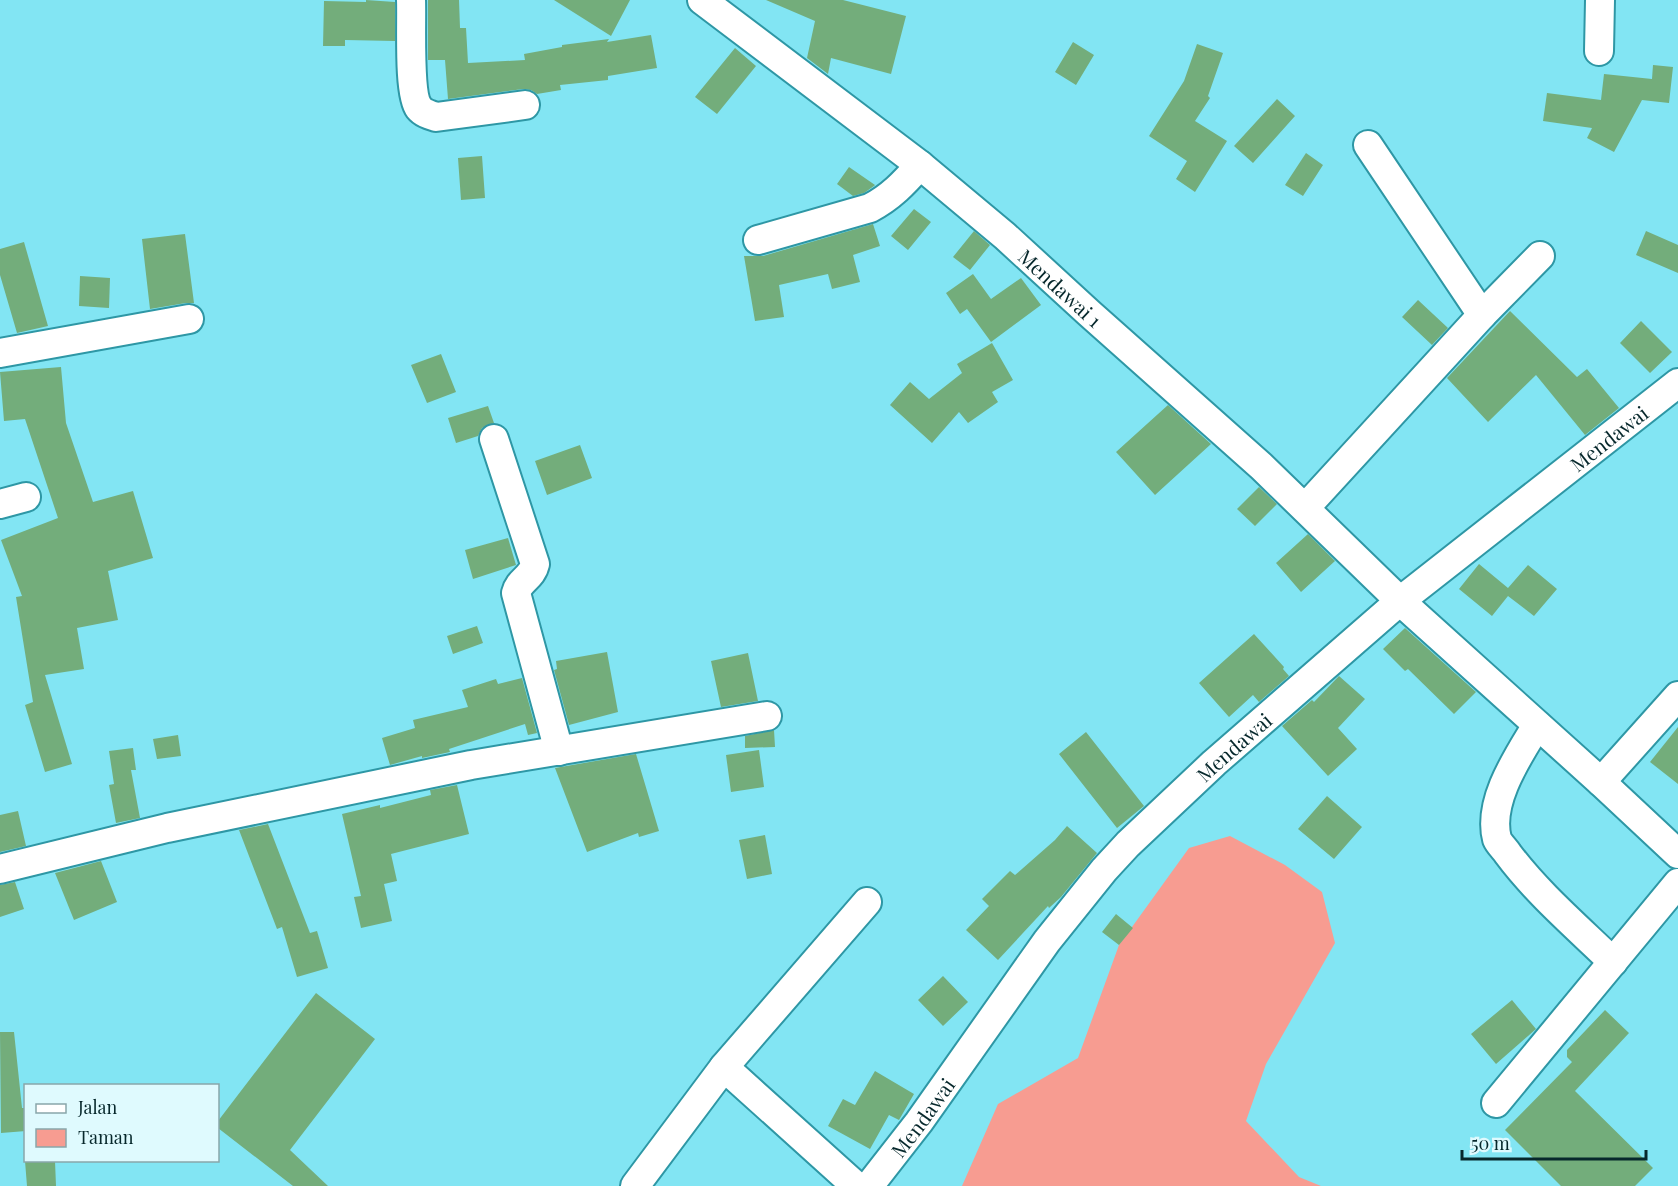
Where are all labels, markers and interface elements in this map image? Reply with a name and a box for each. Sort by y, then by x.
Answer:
street label: Mendawai 1 [1013,242,1108,332]
street label: Mendawai [1564,399,1653,476]
street label: Mendawai [1190,706,1277,787]
street label: Mendawai [884,1072,960,1162]
legend [24,1084,219,1162]
text: Jalan [77,1095,118,1119]
scale bar [1462,1123,1646,1161]
text: Taman [78,1125,134,1149]
text: 50 m [1471,1131,1510,1155]

